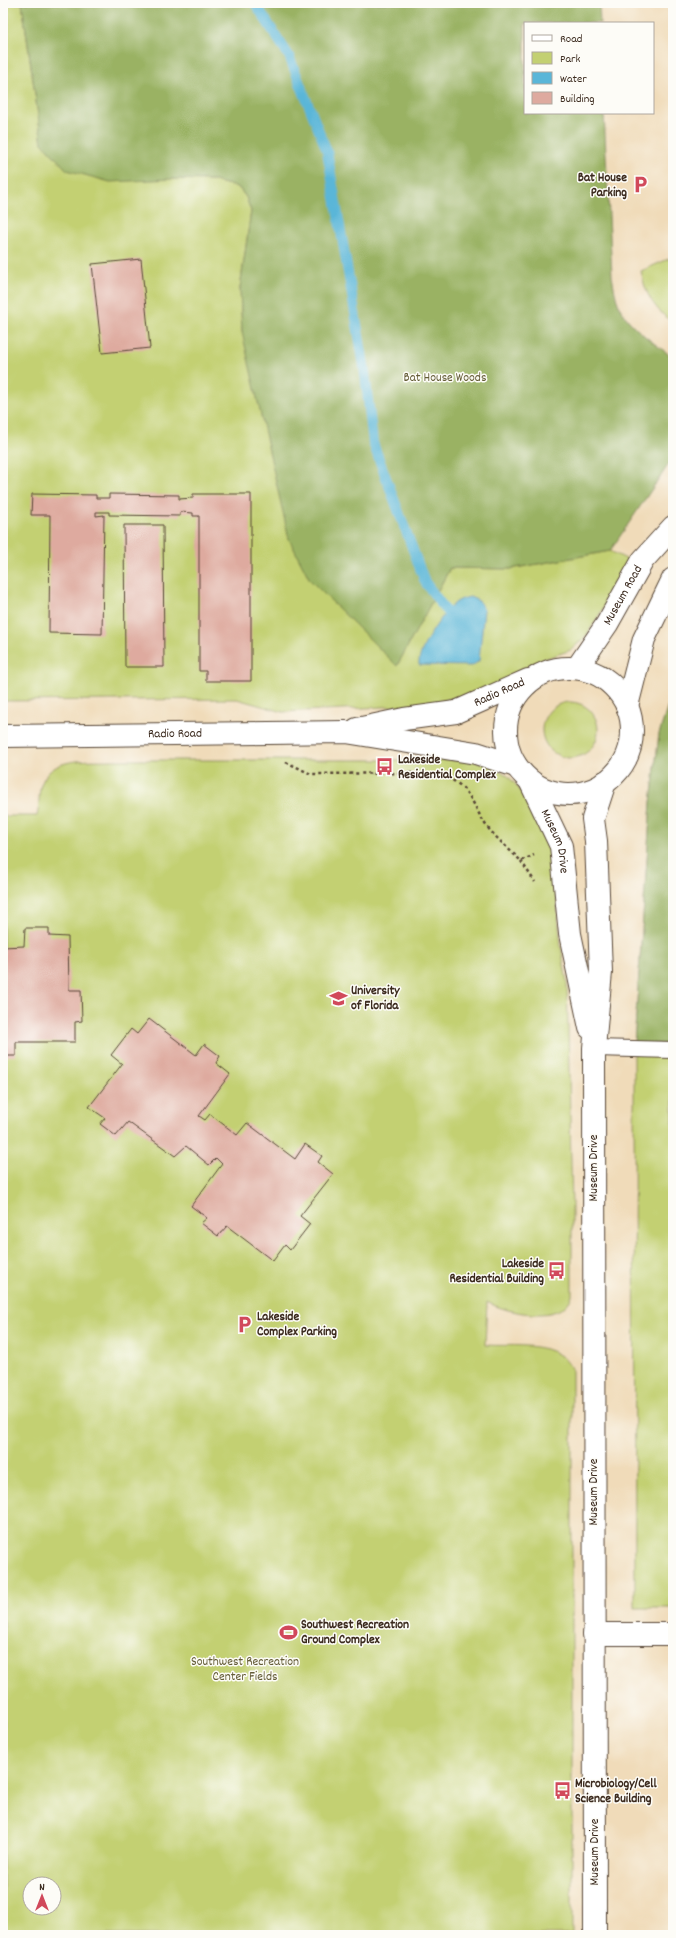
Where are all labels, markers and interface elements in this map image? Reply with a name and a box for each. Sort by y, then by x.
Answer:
legend [524,22,654,114]
text: Road [560,31,582,48]
text: Park [560,51,581,68]
text: Water [560,71,587,88]
text: Building [560,91,595,108]
place label: Bat House Parking [578,169,627,203]
parking icon: Bat House Parking [630,175,650,195]
park label: Bat House Woods [404,369,486,388]
street label: Museum Road [599,562,648,629]
street label: Radio Road [471,673,528,712]
street label: Radio Road [148,724,202,744]
place label: Lakeside Residential Complex [398,751,496,785]
bus stop icon: Lakeside Residential Complex [375,757,395,777]
street label: Museum Drive [535,806,573,875]
place label: University of Florida [351,982,400,1016]
school or university icon: University of Florida [328,988,348,1008]
street label: Museum Drive [585,1134,604,1201]
place label: Lakeside Residential Building [450,1255,544,1289]
bus stop icon: Lakeside Residential Building [547,1261,567,1281]
place label: Lakeside Complex Parking [257,1308,337,1342]
parking icon: Lakeside Complex Parking [234,1314,254,1334]
street label: Museum Drive [585,1458,604,1525]
place label: Southwest Recreation Ground Complex [301,1616,409,1650]
sports icon: Southwest Recreation Ground Complex [278,1622,298,1642]
park label: Southwest Recreation Center Fields [191,1653,299,1687]
place label: Microbiology/Cell Science Building [575,1775,657,1809]
bus stop icon: Microbiology/Cell Science Building [552,1781,572,1801]
street label: Museum Drive [586,1818,605,1885]
north arrow [22,1876,62,1916]
text: N [39,1880,45,1896]

